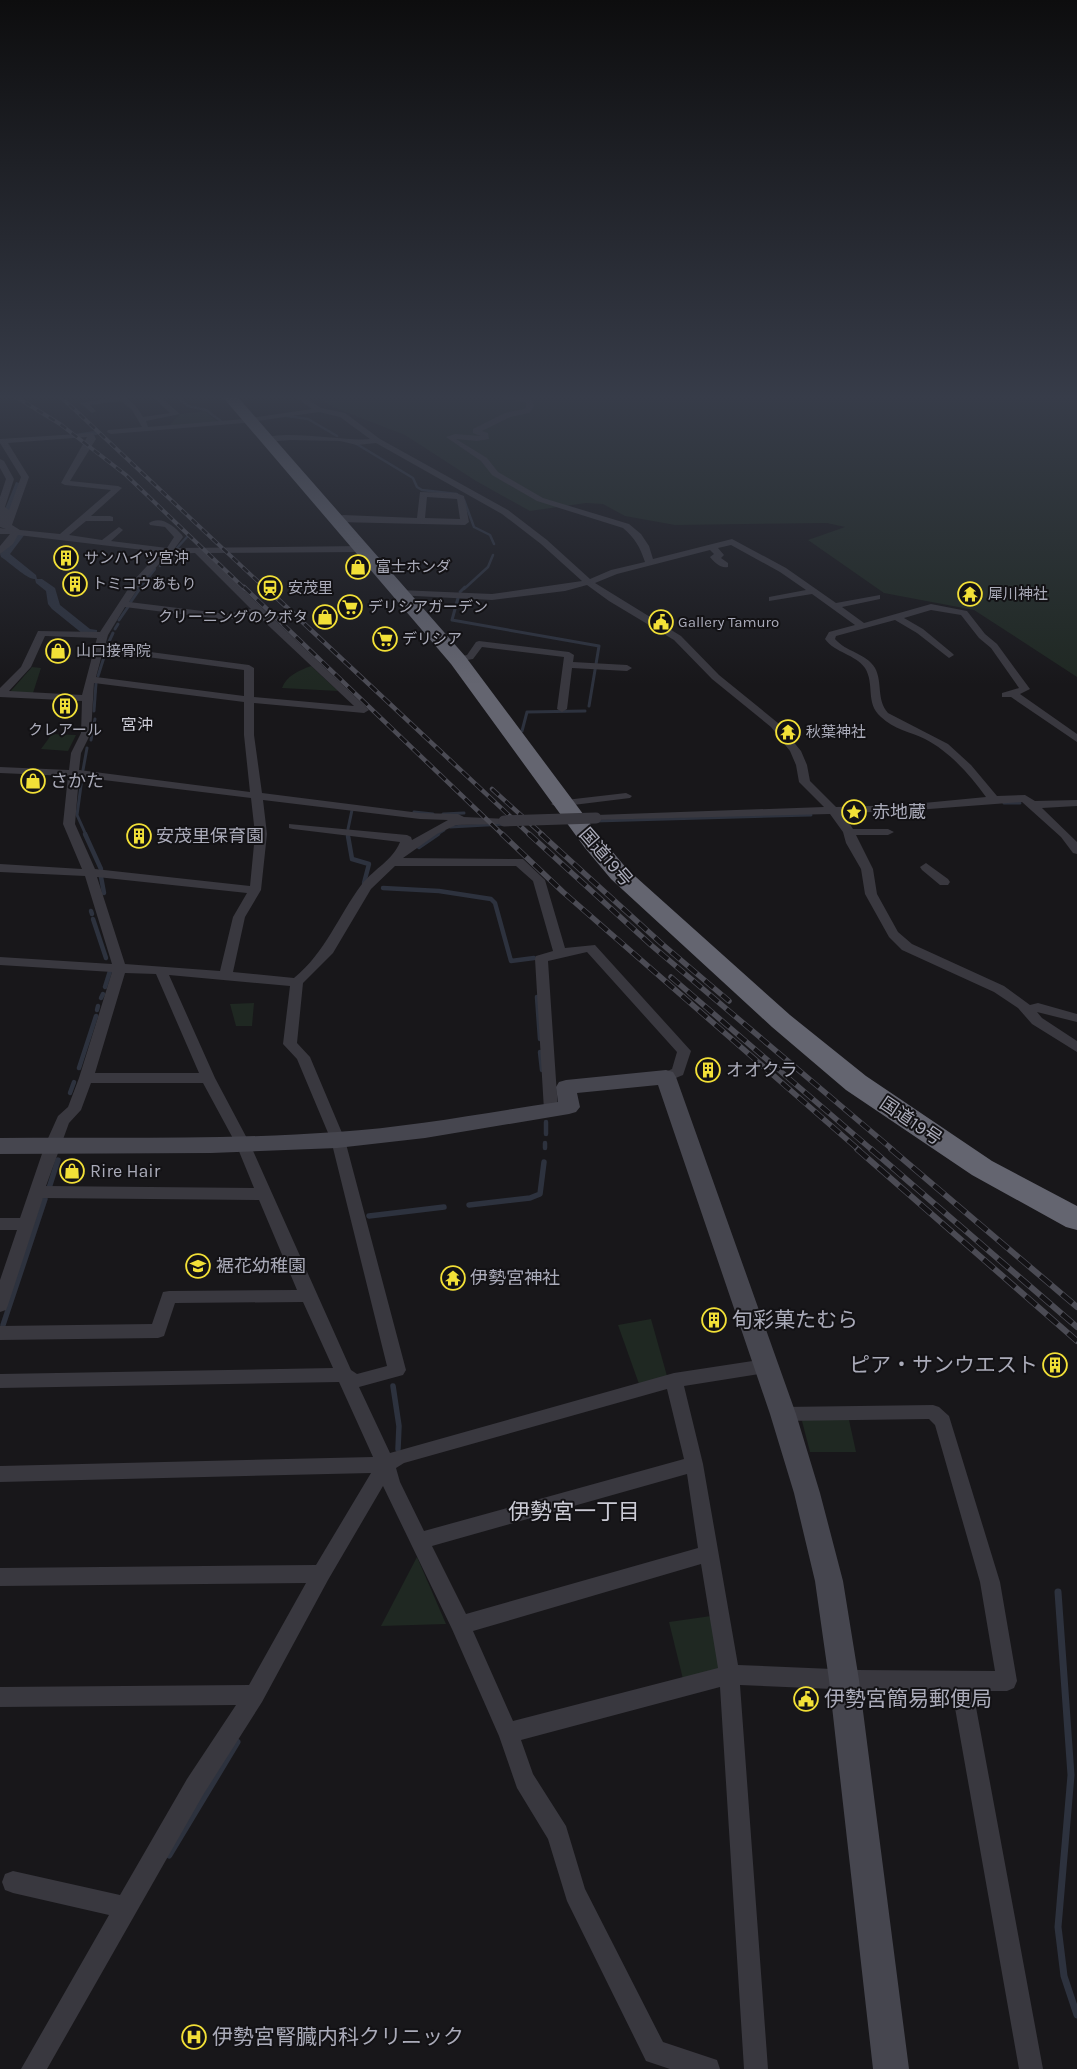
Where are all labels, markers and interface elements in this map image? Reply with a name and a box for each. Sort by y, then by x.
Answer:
building icon: サンハイツ宮沖 [53,545,79,571]
place label: サンハイツ宮沖 [84,549,189,567]
shop icon: 富士ホンダ [345,554,371,580]
place label: 富士ホンダ [376,558,451,576]
building icon: トミコウあもり [62,571,88,597]
place label: トミコウあもり [92,575,196,593]
station icon: 安茂里 [257,575,283,601]
place label: 安茂里 [288,579,333,597]
temple icon: 犀川神社 [957,581,983,607]
place label: 犀川神社 [988,585,1048,603]
supermarket icon: デリシアガーデン [337,594,363,620]
place label: デリシアガーデン [368,598,488,616]
shop icon: クリーニングのクボタ [312,604,338,630]
place label: クリーニングのクボタ [158,608,308,626]
public building icon: Gallery Tamuro [648,609,674,635]
place label: Gallery Tamuro [678,613,779,631]
supermarket icon: デリシア [372,626,398,652]
place label: デリシア [402,630,462,648]
shop icon: 山口接骨院 [45,638,71,664]
place label: 山口接骨院 [76,642,151,660]
building icon: クレアール [52,693,78,719]
district label: 宮沖 [121,715,153,734]
temple icon: 秋葉神社 [775,719,801,745]
place label: クレアール [28,721,102,739]
place label: 秋葉神社 [806,723,866,741]
shop icon: さかた [20,768,46,794]
place label: さかた [50,770,104,792]
place icon: 赤地蔵 [841,799,867,825]
place label: 赤地蔵 [872,801,926,823]
building icon: 安茂里保育園 [126,823,152,849]
street label: 国道19号 [575,823,637,891]
place label: 安茂里保育園 [156,825,264,847]
building icon: オオクラ [695,1057,721,1083]
place label: オオクラ [726,1059,798,1081]
street label: 国道19号 [876,1092,946,1150]
shop icon: Rire Hair [59,1158,85,1184]
place label: Rire Hair [90,1160,161,1182]
school or university icon: 裾花幼稚園 [185,1253,211,1279]
place label: 裾花幼稚園 [216,1255,306,1277]
temple icon: 伊勢宮神社 [440,1265,466,1291]
place label: 伊勢宮神社 [470,1267,560,1289]
building icon: 旬彩菓たむら [701,1307,727,1333]
place label: 旬彩菓たむら [732,1308,858,1332]
building icon: ピア・サンウエスト [1042,1352,1068,1378]
place label: ピア・サンウエスト [849,1353,1038,1377]
district label: 伊勢宮一丁目 [508,1499,640,1525]
public building icon: 伊勢宮簡易郵便局 [793,1686,819,1712]
place label: 伊勢宮簡易郵便局 [824,1687,992,1711]
hospital icon: 伊勢宮腎臓内科クリニック [181,2024,207,2050]
place label: 伊勢宮腎臓内科クリニック [212,2025,464,2049]

